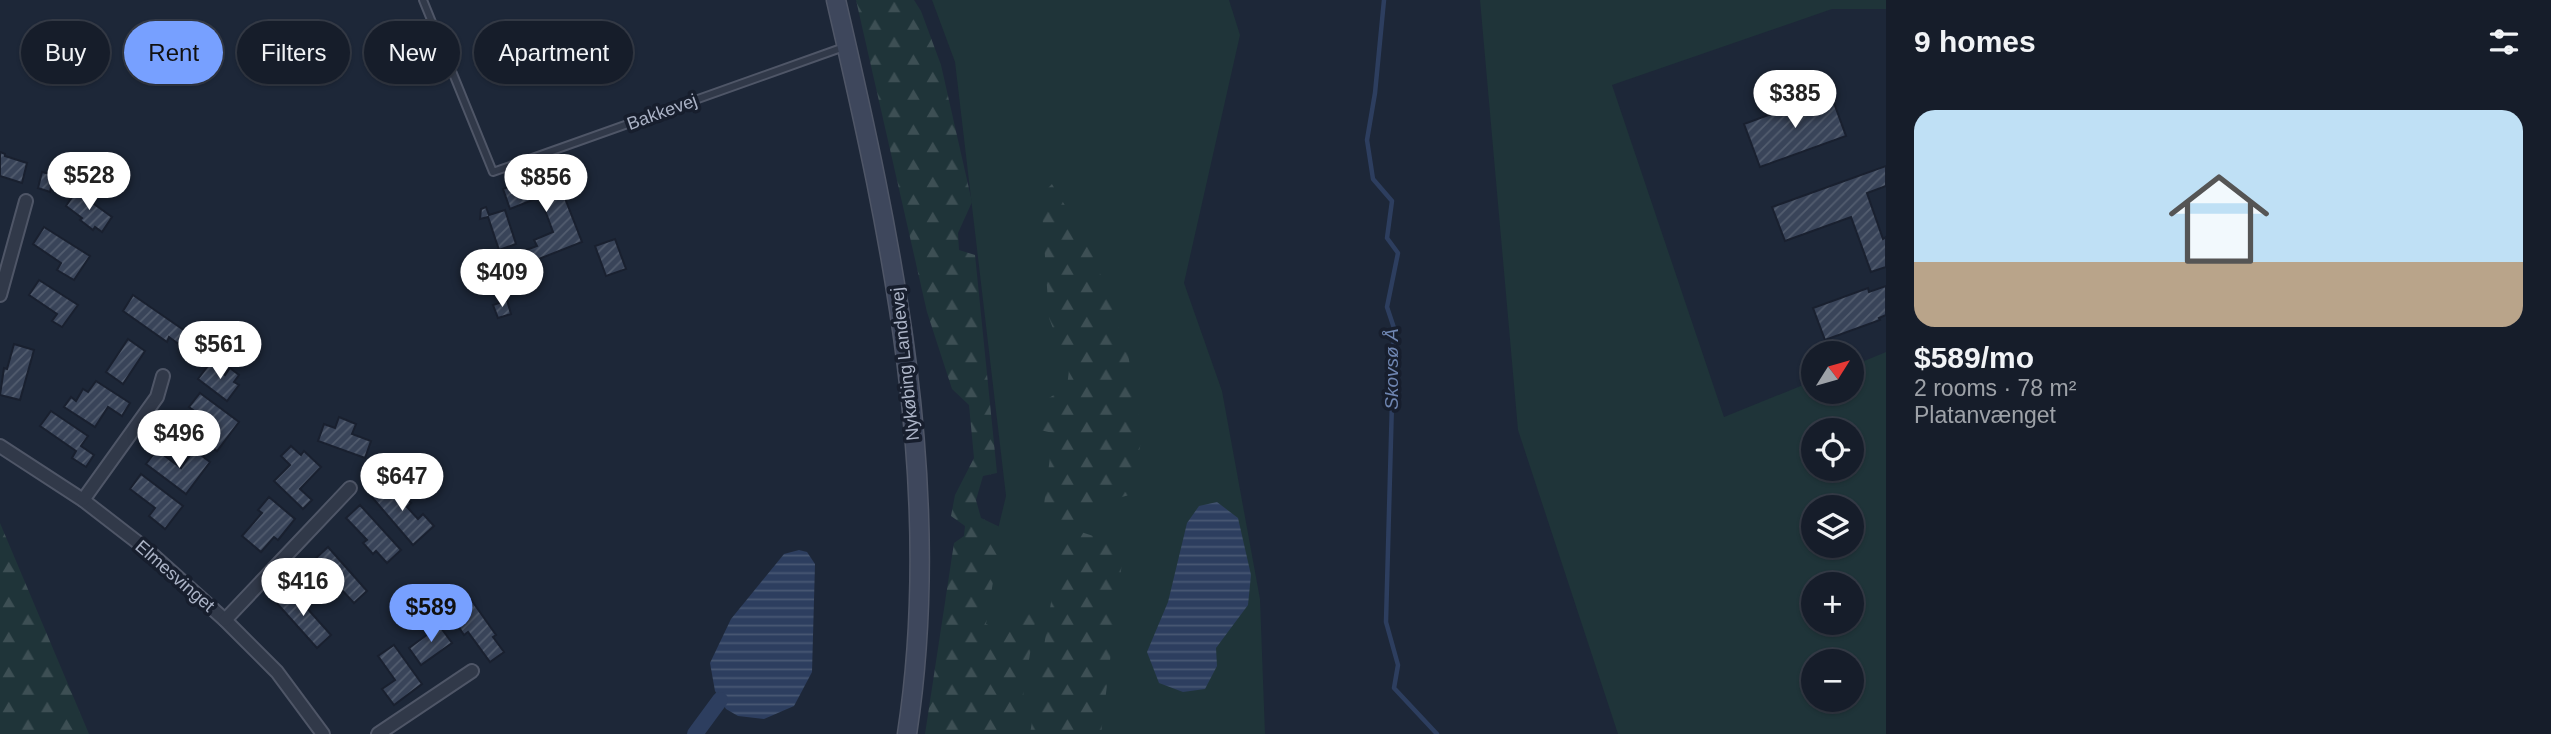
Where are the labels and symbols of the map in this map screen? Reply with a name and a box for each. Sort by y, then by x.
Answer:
pin: $385 [1754,71,1836,130]
street label: Bakkevej [624,90,700,134]
pin: $528 [48,152,130,212]
pin: $856 [505,154,587,214]
pin: $409 [461,250,543,309]
street label: Nykøbing Landevej [887,286,923,442]
pin: $561 [179,322,261,381]
water label: Skovsø Å [1381,328,1402,410]
north arrow [1801,341,1864,404]
pin: $496 [138,410,220,470]
pin: $647 [361,454,443,513]
street label: Elmesvinget [131,536,219,616]
pin: $416 [262,558,344,618]
pin: $589 [390,584,472,644]

